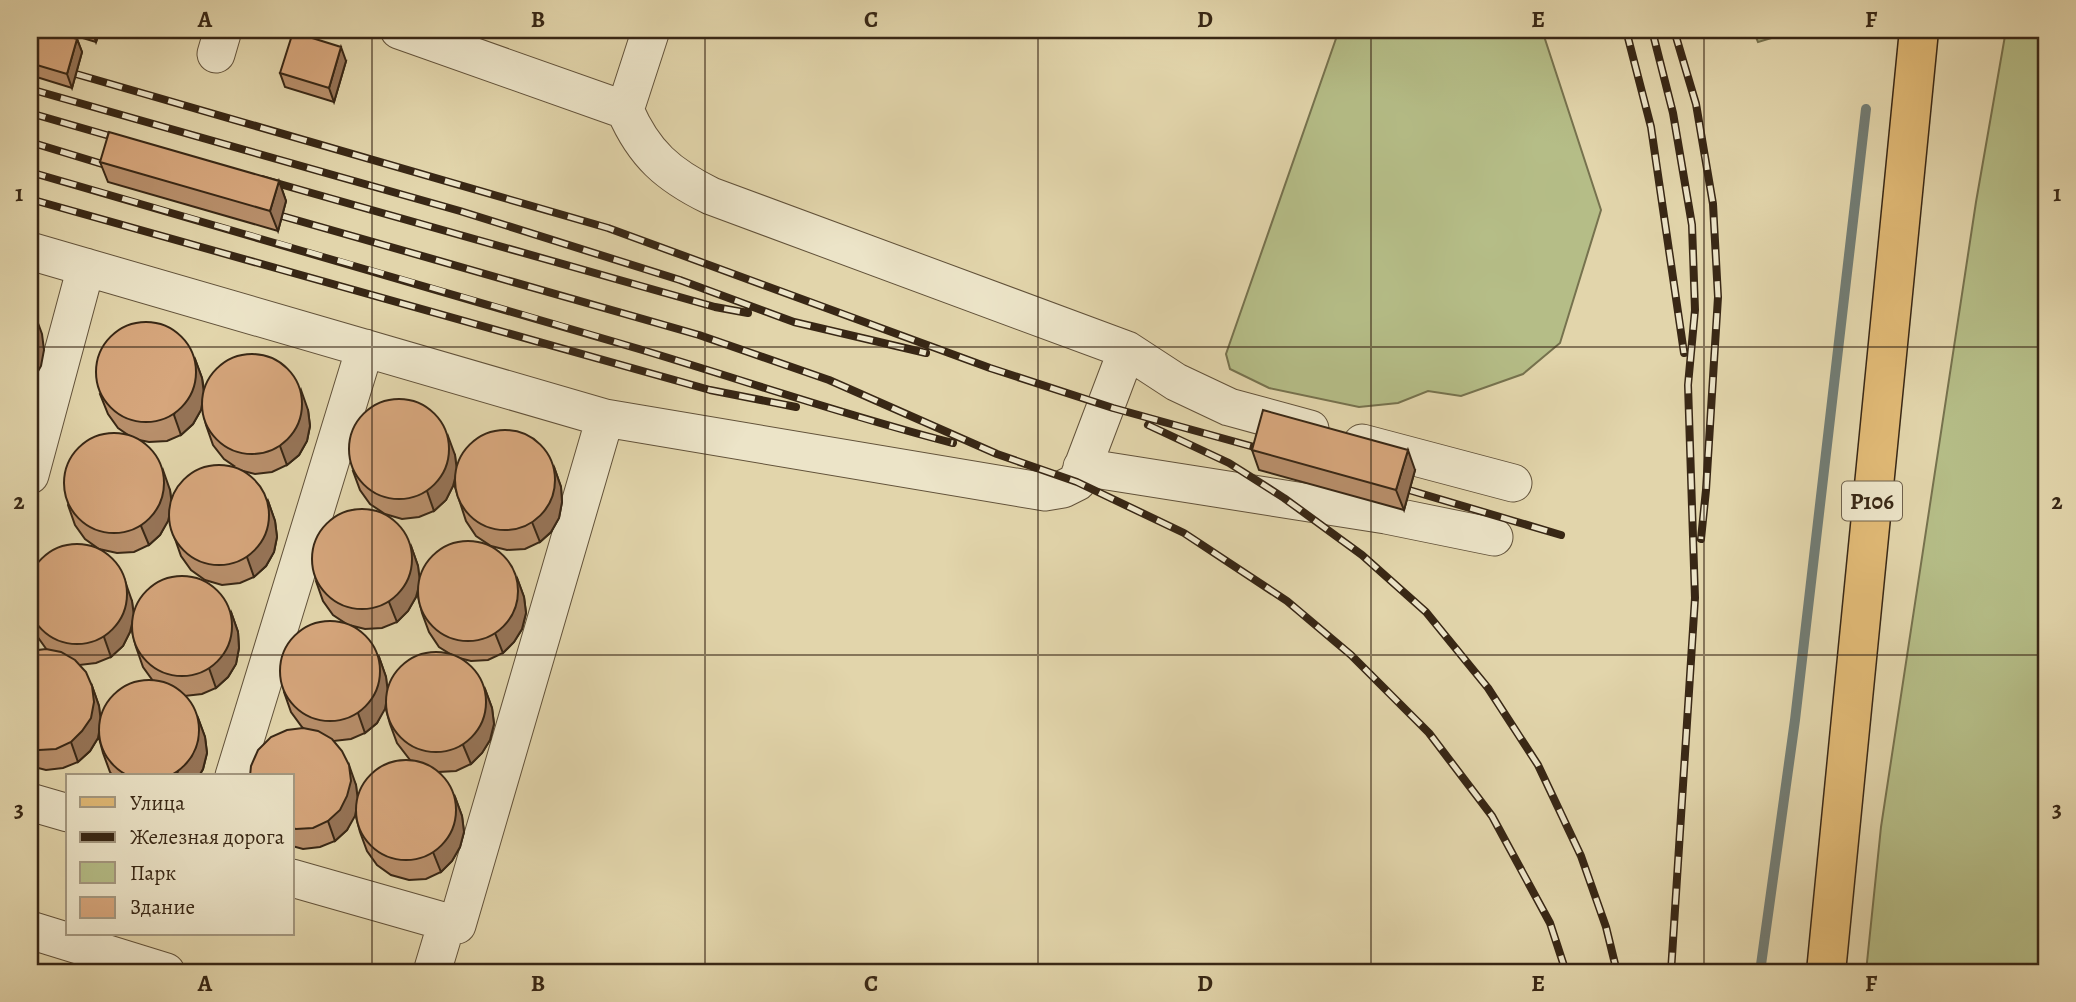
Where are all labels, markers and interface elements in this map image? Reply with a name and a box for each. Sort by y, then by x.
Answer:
text: A [197,4,213,35]
text: B [531,4,545,35]
text: C [864,4,878,35]
text: D [1197,4,1213,35]
text: E [1531,4,1545,35]
text: F [1865,4,1878,35]
text: 1 [15,178,23,209]
text: 1 [2053,178,2061,209]
road number: Р106 [1842,481,1902,520]
text: 2 [13,486,25,517]
text: 2 [2051,486,2063,517]
legend [66,774,294,936]
text: Улица [130,789,185,817]
text: 3 [14,794,24,825]
text: 3 [2052,794,2062,825]
text: Железная дорога [130,823,285,851]
text: Парк [130,859,176,887]
text: Здание [130,893,195,921]
text: A [197,968,213,999]
text: B [531,968,545,999]
text: C [864,968,878,999]
text: D [1197,968,1213,999]
text: E [1531,968,1545,999]
text: F [1865,968,1878,999]

